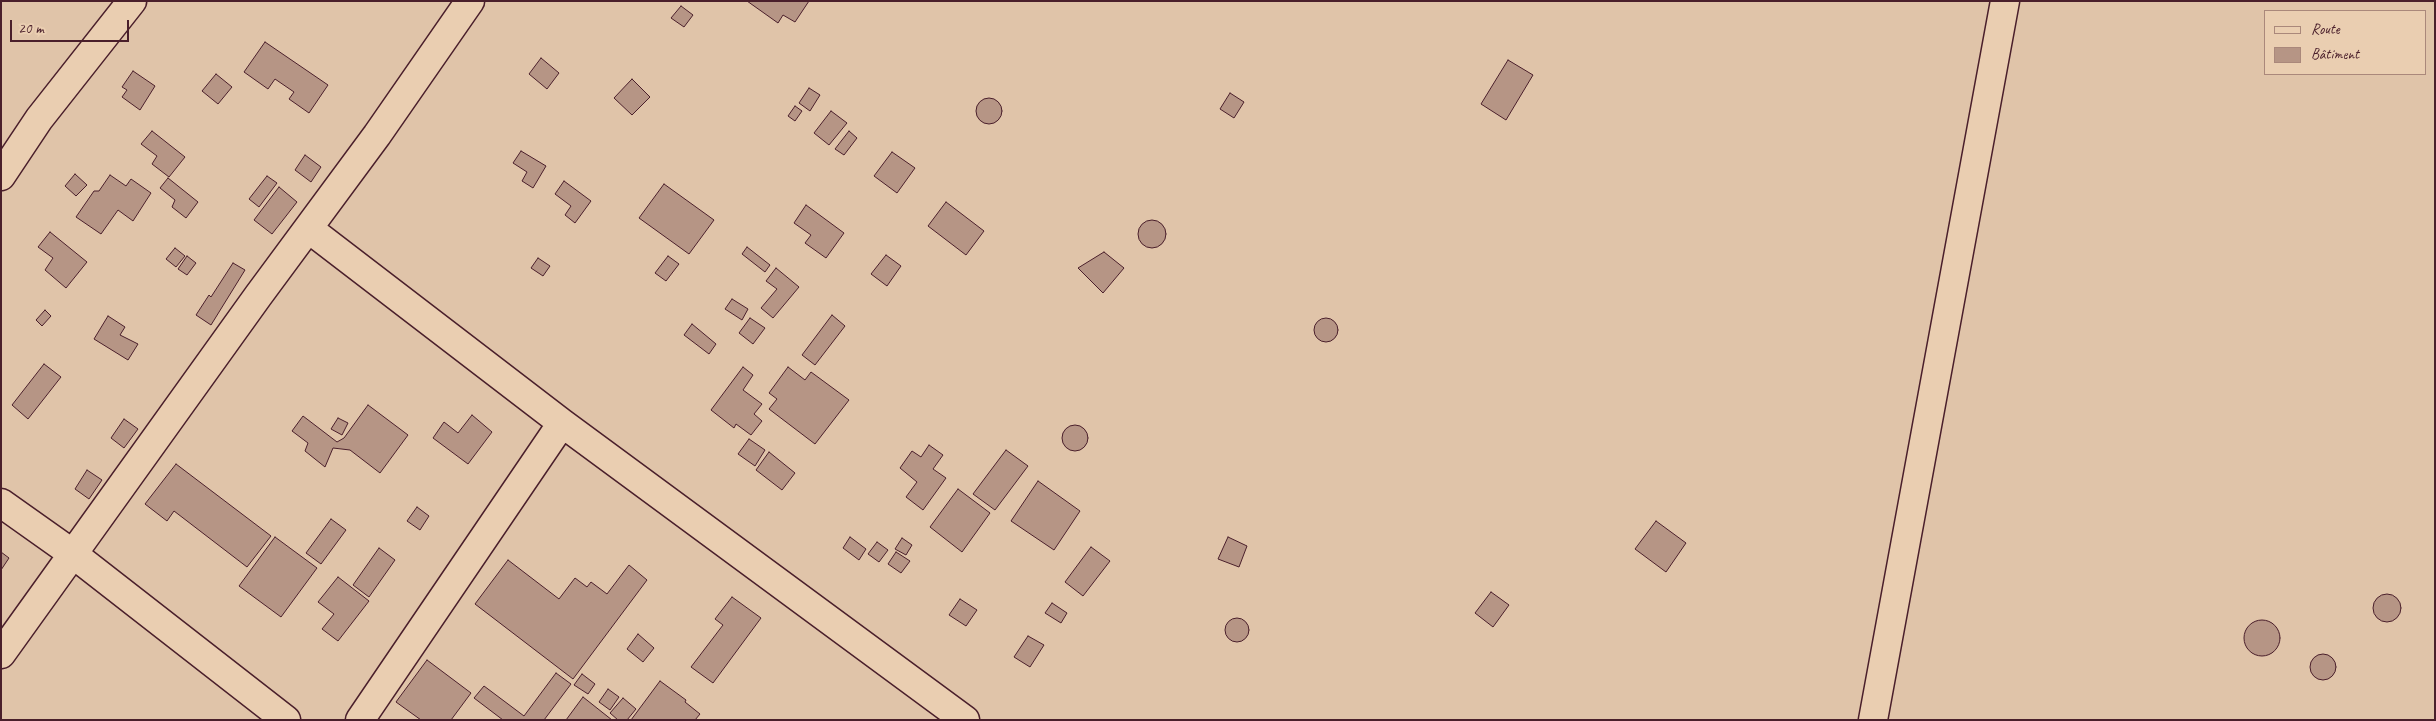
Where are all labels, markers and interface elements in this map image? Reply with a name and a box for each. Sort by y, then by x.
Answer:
scale bar [12,10,131,42]
legend [2264,10,2426,75]
text: 20 m [18,19,44,38]
text: Route [2311,20,2340,39]
text: Bâtiment [2311,45,2359,64]

